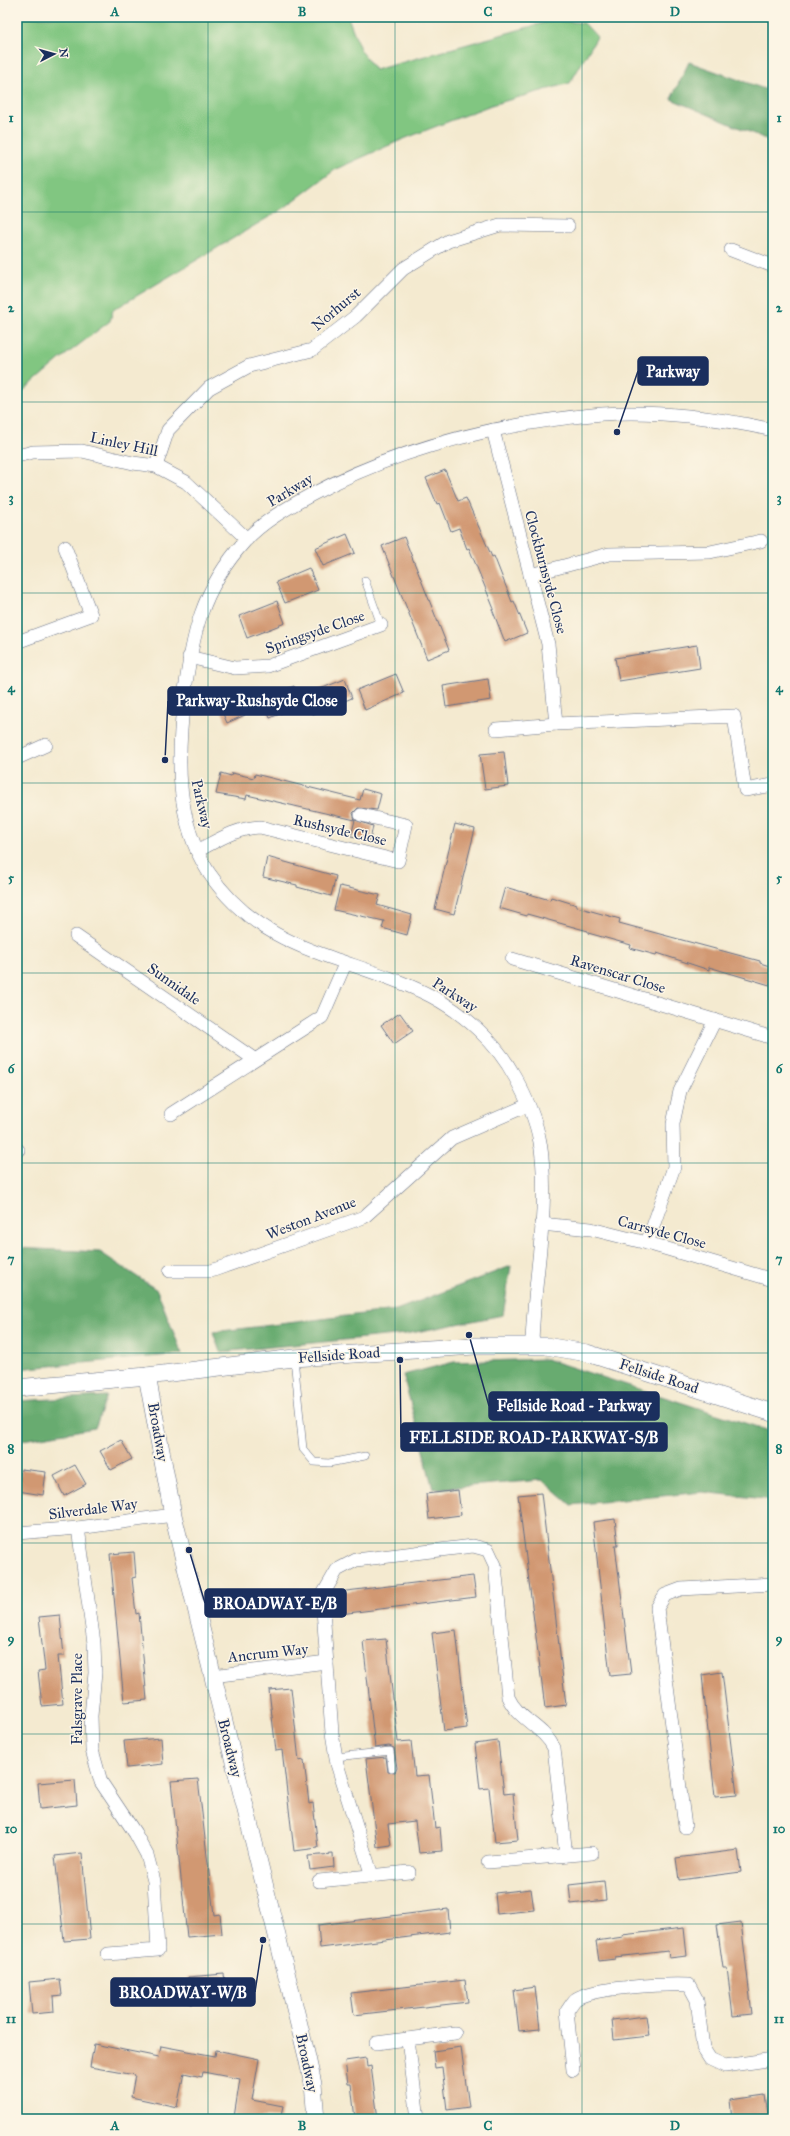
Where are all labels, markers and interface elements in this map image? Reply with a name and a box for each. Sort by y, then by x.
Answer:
text: A [110,4,120,20]
text: B [298,4,307,20]
text: C [484,4,493,20]
text: D [670,4,680,20]
north arrow [34,34,74,74]
text: N [56,48,70,59]
text: 1 [8,110,14,126]
text: 1 [776,110,782,126]
street label: Norhurst [308,283,365,335]
text: 2 [8,300,15,316]
text: 2 [776,300,783,316]
callout: Parkway [638,357,708,385]
text: Parkway [646,362,701,382]
street label: Linley Hill [88,428,161,460]
street label: Parkway [264,469,317,511]
text: 3 [8,490,14,506]
text: 3 [776,490,782,506]
street label: Clockburnsyde Close [521,508,571,636]
street label: Springsyde Close [263,607,367,657]
text: 4 [7,680,15,696]
text: 4 [775,680,783,696]
callout: Parkway-Rushsyde Close [168,687,346,715]
text: Parkway-Rushsyde Close [176,691,338,711]
street label: Parkway [188,778,217,831]
street label: Rushsyde Close [292,811,388,849]
text: 5 [8,870,15,886]
text: 5 [776,870,783,886]
street label: Ravenscar Close [568,951,668,997]
street label: Sunnidale [144,959,204,1009]
street label: Parkway [429,974,482,1017]
text: 6 [8,1061,16,1077]
text: 6 [776,1061,784,1077]
street label: Weston Avenue [264,1193,358,1243]
street label: Carrsyde Close [616,1212,708,1252]
text: 7 [8,1251,15,1267]
text: 7 [776,1251,783,1267]
street label: Fellside Road [297,1343,381,1367]
street label: Fellside Road [617,1355,701,1397]
callout: Fellside Road - Parkway [489,1392,659,1420]
text: Fellside Road - Parkway [497,1396,653,1416]
street label: Broadway [144,1401,172,1464]
callout: FELLSIDE ROAD-PARKWAY-S/B [401,1423,667,1451]
text: FELLSIDE ROAD-PARKWAY-S/B [409,1428,659,1447]
text: 8 [8,1441,15,1457]
text: 8 [776,1441,783,1457]
street label: Silverdale Way [47,1494,139,1523]
callout: BROADWAY-E/B [205,1589,346,1617]
text: BROADWAY-E/B [213,1594,337,1613]
text: 9 [8,1631,15,1647]
text: 9 [776,1631,783,1647]
street label: Ancrum Way [226,1640,310,1666]
street label: Falsgrave Place [68,1653,86,1745]
street label: Broadway [214,1717,246,1780]
text: 10 [5,1821,18,1837]
text: 10 [773,1821,786,1837]
callout: BROADWAY-W/B [111,1978,255,2006]
text: BROADWAY-W/B [119,1983,247,2002]
text: 11 [6,2011,16,2027]
text: 11 [774,2011,784,2027]
street label: Broadway [292,2032,322,2095]
text: A [110,2118,120,2134]
text: B [298,2118,307,2134]
text: C [484,2118,493,2134]
text: D [670,2118,680,2134]

